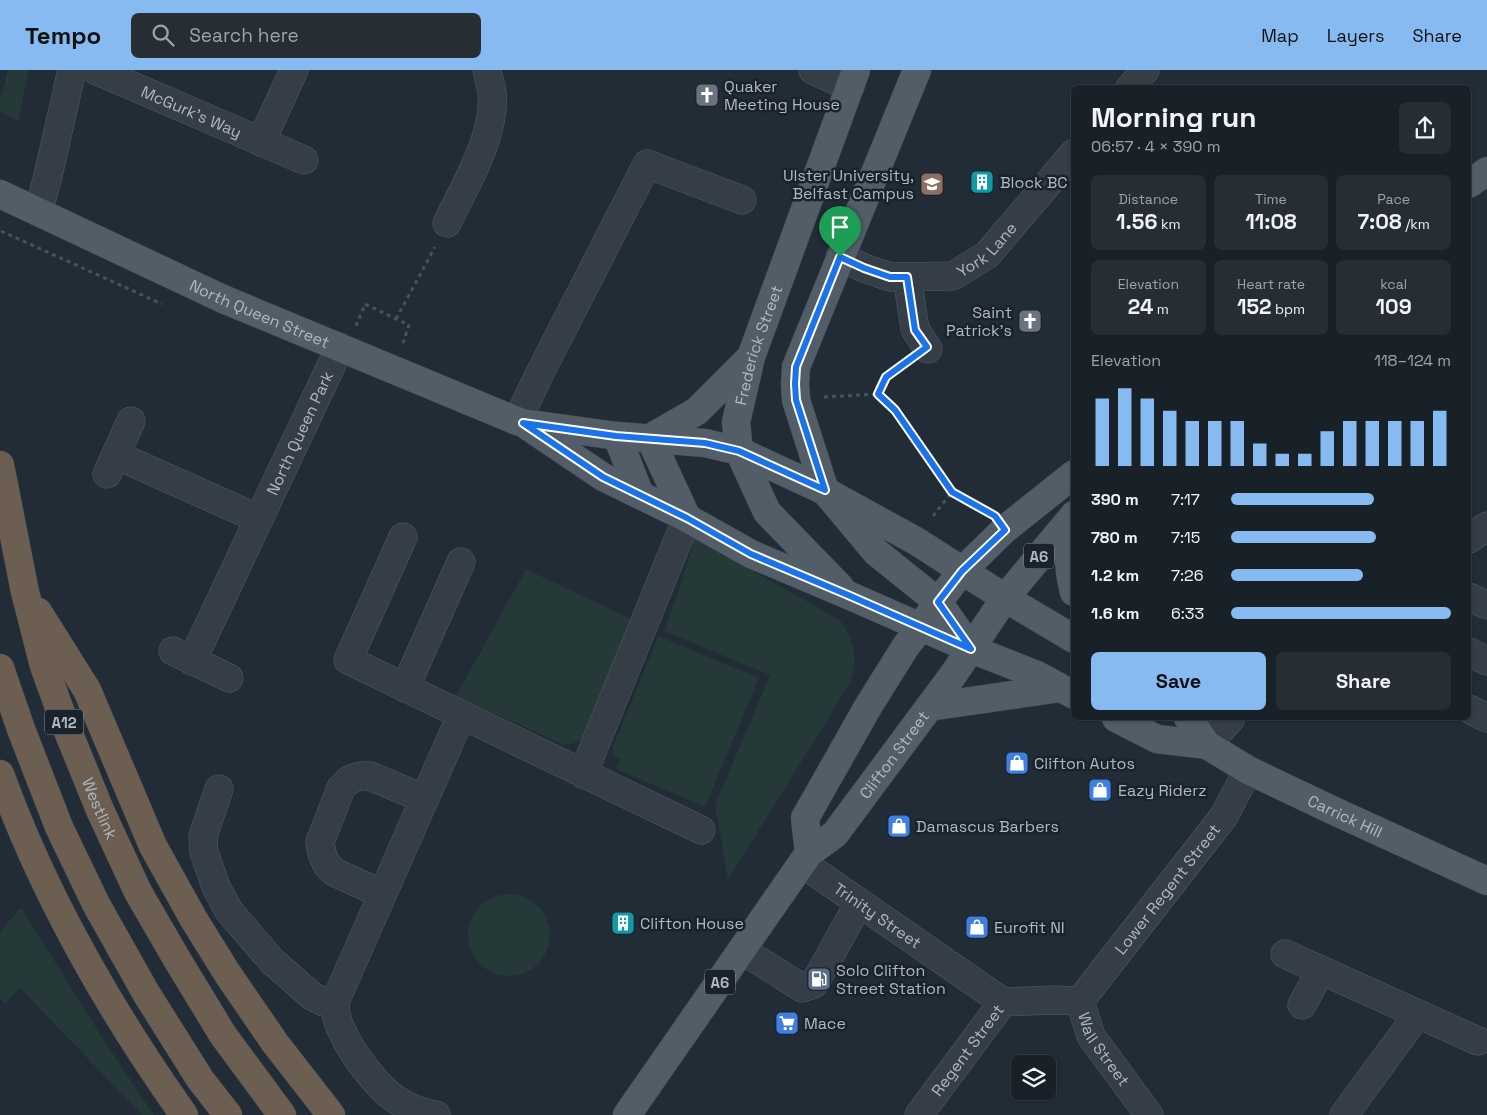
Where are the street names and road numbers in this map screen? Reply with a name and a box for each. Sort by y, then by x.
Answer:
street label: McGurk's Way [138,81,245,142]
street label: York Lane [953,218,1021,282]
street label: North Queen Street [186,274,333,353]
street label: Frederick Street [730,282,787,407]
street label: North Queen Park [261,367,338,498]
road number: A6 [1024,544,1054,568]
street label: Clifton Street [854,706,934,803]
road number: A12 [45,710,83,734]
street label: Westlink [77,775,123,843]
street label: Carrick Hill [1304,790,1386,842]
street label: Lower Regent Street [1110,819,1225,959]
street label: Trinity Street [830,878,926,953]
road number: A6 [705,970,735,994]
street label: Regent Street [926,1000,1008,1100]
street label: Wall Street [1074,1009,1135,1090]

